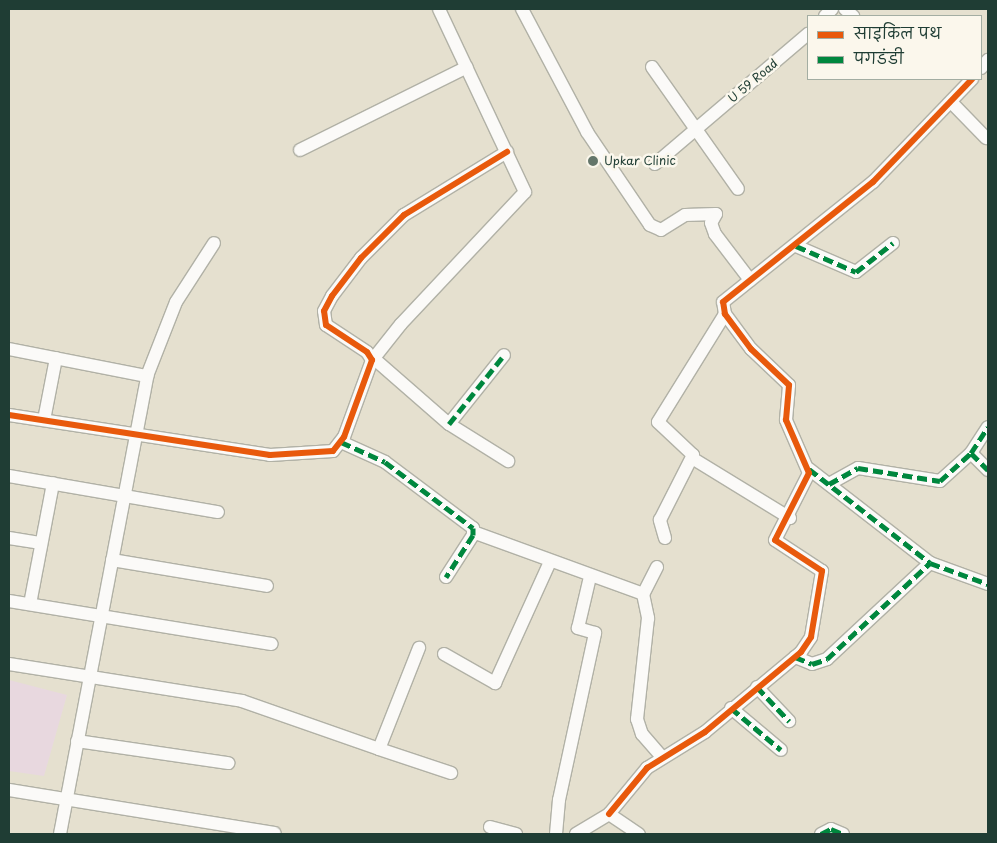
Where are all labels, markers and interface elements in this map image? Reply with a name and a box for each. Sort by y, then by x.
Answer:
legend [807,15,982,80]
text: साइकिल पथ [854,21,941,44]
text: पगडंडी [854,46,904,69]
street label: U 59 Road [725,56,781,106]
marker: Upkar Clinic [586,154,600,168]
place label: Upkar Clinic [604,154,676,168]

